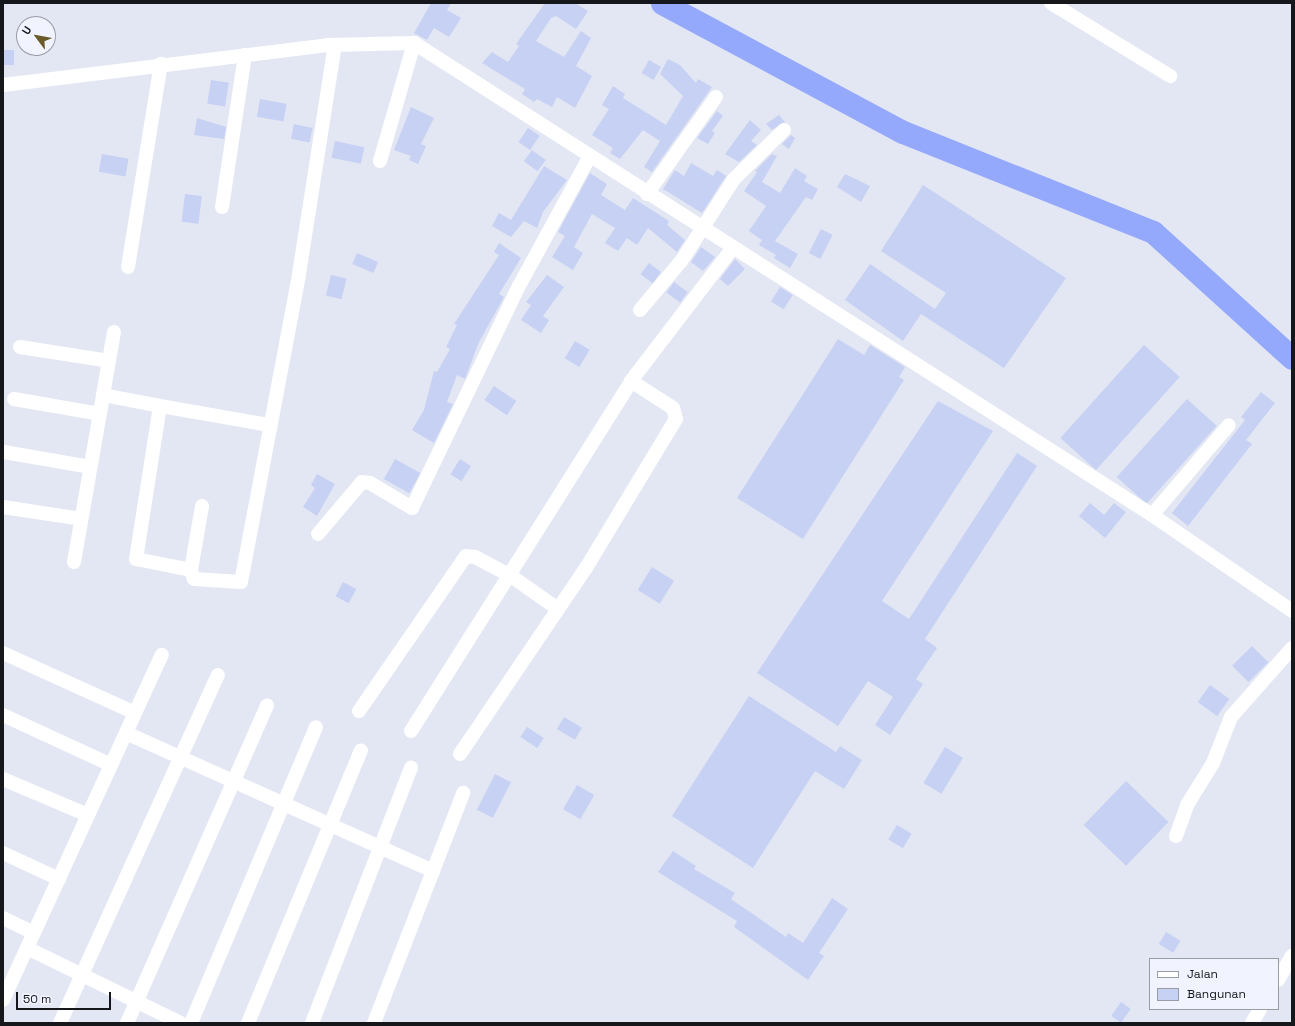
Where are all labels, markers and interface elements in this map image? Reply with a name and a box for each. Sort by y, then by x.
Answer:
north arrow [16,16,56,56]
text: U [19,23,35,37]
legend [1149,958,1279,1010]
text: Jalan [1187,966,1218,982]
scale bar [18,984,113,1010]
text: Bangunan [1187,986,1246,1002]
text: 50 m [23,991,51,1007]

